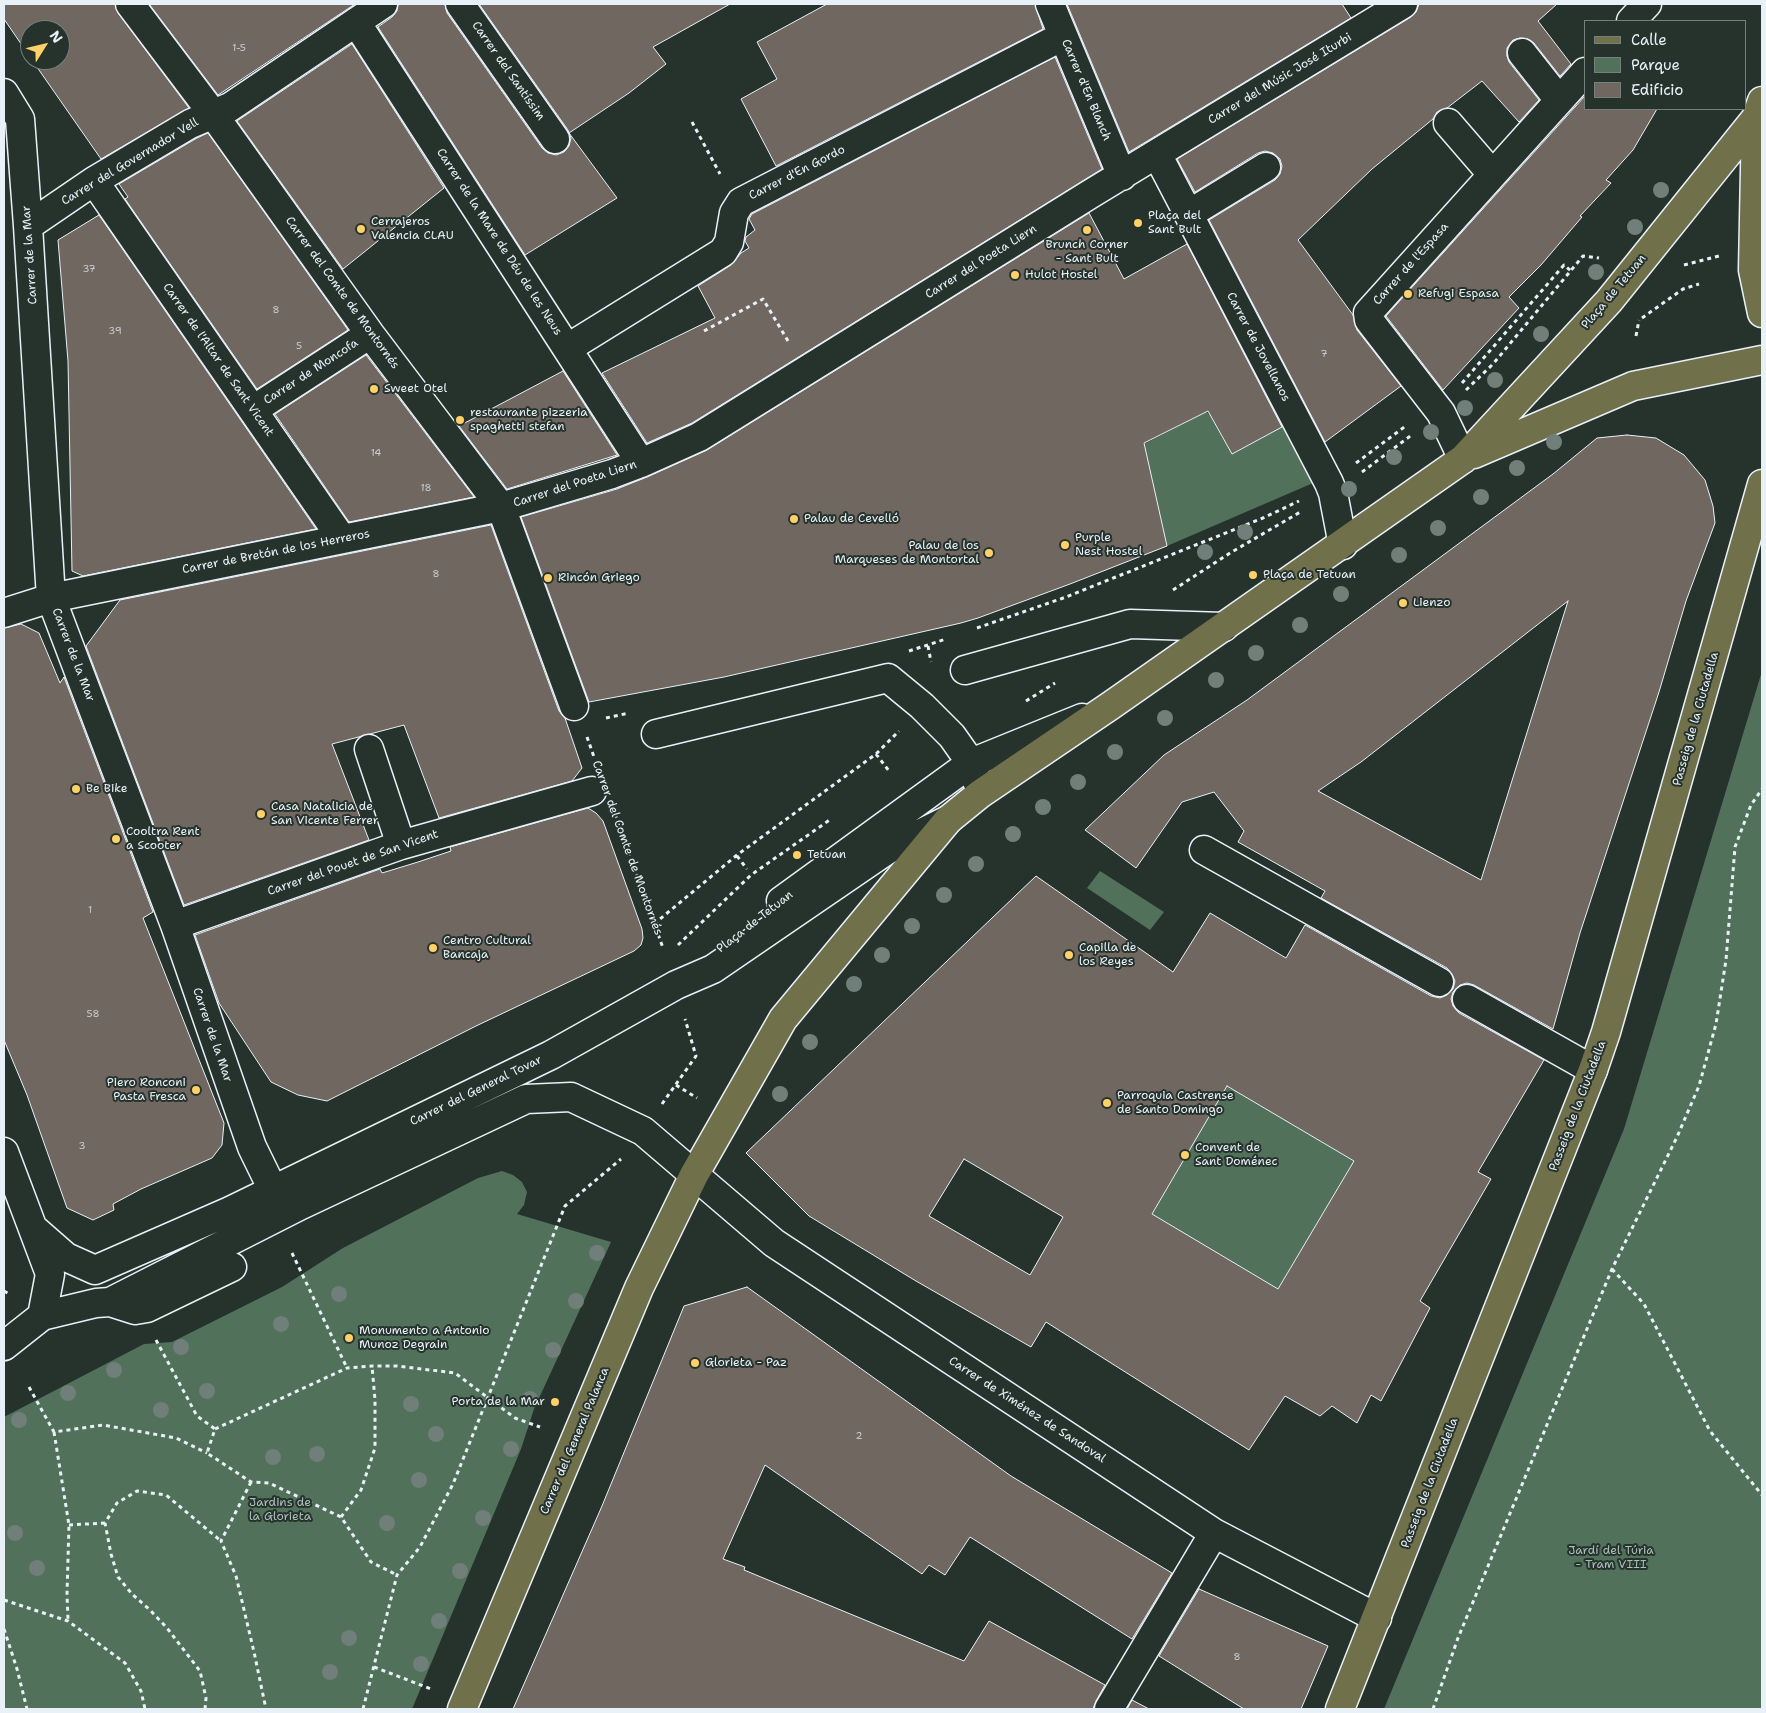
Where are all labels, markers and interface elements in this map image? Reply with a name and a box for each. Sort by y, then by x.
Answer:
street label: Carrer del Santíssim [468,19,548,123]
north arrow [20,20,70,70]
legend [1584,20,1746,110]
text: N [46,27,67,47]
street label: Carrer del Músic José Iturbi [1206,30,1354,128]
text: Calle [1631,30,1667,50]
street label: Carrer d'En Blanch [1058,37,1114,143]
house number: 1-5 [232,42,246,54]
text: Parque [1631,55,1680,75]
text: Edificio [1631,80,1683,100]
street label: Carrer del Governador Vell [59,115,201,209]
street label: Carrer d'En Gordo [747,143,847,203]
street label: Carrer de la Mare de Déu de les Neus [433,146,565,338]
street label: Carrer de la Mar [19,205,41,305]
place label: Plaça del Sant Bult [1148,209,1201,237]
street label: Carrer del Comte de Montornés [282,214,402,372]
place label: Cerrajeros Valencia CLAU [371,215,454,243]
marker: Plaça del Sant Bult [1132,217,1144,229]
street label: Carrer de l'Espasa [1370,220,1452,308]
street label: Carrer del Poeta Liern [923,222,1039,302]
marker: Cerrajeros Valencia CLAU [355,223,367,235]
marker: Brunch Corner - Sant Bult [1081,224,1093,236]
place label: Brunch Corner - Sant Bult [1046,238,1128,266]
street label: Plaça de Tetuan [1579,252,1649,332]
house number: 37 [82,263,96,275]
place label: Hulot Hostel [1025,268,1097,282]
marker: Hulot Hostel [1009,269,1021,281]
street label: Carrer de l'Altar de Sant Vicent [159,281,277,439]
place label: Refugi Espasa [1418,287,1499,301]
marker: Refugi Espasa [1402,288,1414,300]
street label: Carrer de Jovellanos [1223,290,1293,404]
house number: 8 [273,304,279,316]
house number: 39 [108,325,122,337]
street label: Carrer de Moncofa [261,336,361,408]
house number: 5 [296,340,302,352]
house number: 7 [1321,348,1327,360]
place label: Sweet Otel [384,382,447,396]
marker: Sweet Otel [368,383,380,395]
place label: restaurante pizzeria spaghetti stefan [470,406,588,434]
marker: restaurante pizzeria spaghetti stefan [454,414,466,426]
house number: 14 [371,447,381,459]
street label: Carrer del Poeta Liern [512,457,638,511]
house number: 18 [420,482,432,494]
place label: Palau de Cevelló [804,512,899,526]
marker: Palau de Cevelló [788,513,800,525]
street label: Carrer de Bretón de los Herreros [181,527,371,577]
place label: Purple Nest Hostel [1075,531,1142,559]
place label: Palau de los Marqueses de Montortal [835,539,979,567]
marker: Purple Nest Hostel [1059,539,1071,551]
marker: Palau de los Marqueses de Montortal [983,547,995,559]
house number: 8 [433,568,439,580]
place label: Plaça de Tetuan [1263,568,1356,582]
marker: Plaça de Tetuan [1247,569,1259,581]
place label: Rincón Griego [558,571,640,585]
marker: Rincón Griego [542,572,554,584]
place label: Lienzo [1413,596,1450,610]
marker: Lienzo [1397,597,1409,609]
street label: Carrer de la Mar [49,606,97,704]
street label: Passeig de la Ciutadella [1670,650,1722,788]
street label: Carrer del Comte de Montornés [589,759,665,937]
place label: Be Bike [86,782,127,796]
marker: Be Bike [70,783,82,795]
place label: Casa Natalicia de San Vicente Ferrer [271,800,379,828]
marker: Casa Natalicia de San Vicente Ferrer [255,808,267,820]
place label: Cooltra Rent a Scooter [126,825,200,853]
street label: Carrer del Pouet de San Vicent [266,827,440,899]
marker: Cooltra Rent a Scooter [110,833,122,845]
place label: Tetuan [807,848,846,862]
marker: Tetuan [791,849,803,861]
street label: Plaça de Tetuan [714,888,796,956]
house number: 1 [88,904,92,916]
place label: Centro Cultural Bancaja [443,934,531,962]
place label: Capilla de los Reyes [1079,941,1137,969]
marker: Centro Cultural Bancaja [427,942,439,954]
marker: Capilla de los Reyes [1063,949,1075,961]
street label: Carrer de la Mar [189,986,235,1084]
house number: 58 [87,1008,99,1020]
street label: Passeig de la Ciutadella [1546,1039,1610,1173]
street label: Carrer del General Tovar [408,1053,544,1129]
place label: Piero Ronconi Pasta Fresca [107,1076,186,1104]
marker: Piero Ronconi Pasta Fresca [190,1084,202,1096]
place label: Parroquia Castrense de Santo Domingo [1117,1089,1234,1117]
marker: Parroquia Castrense de Santo Domingo [1101,1097,1113,1109]
house number: 3 [79,1140,85,1152]
place label: Convent de Sant Doménec [1195,1141,1278,1169]
marker: Convent de Sant Doménec [1179,1149,1191,1161]
place label: Monumento a Antonio Munoz Degrain [359,1324,489,1352]
marker: Monumento a Antonio Munoz Degrain [343,1332,355,1344]
street label: Carrer de Ximénez de Sandoval [946,1354,1108,1466]
place label: Glorieta - Paz [705,1356,787,1370]
marker: Glorieta - Paz [689,1357,701,1369]
street label: Carrer del General Palanca [537,1365,613,1517]
place label: Porta de la Mar [452,1395,545,1409]
marker: Porta de la Mar [549,1396,561,1408]
street label: Passeig de la Ciutadella [1398,1416,1462,1550]
house number: 2 [856,1430,862,1442]
park label: Jardins de la Glorieta [249,1496,311,1524]
park label: Jardí del Túria - Tram VIII [1568,1544,1654,1572]
house number: 8 [1234,1651,1240,1663]

